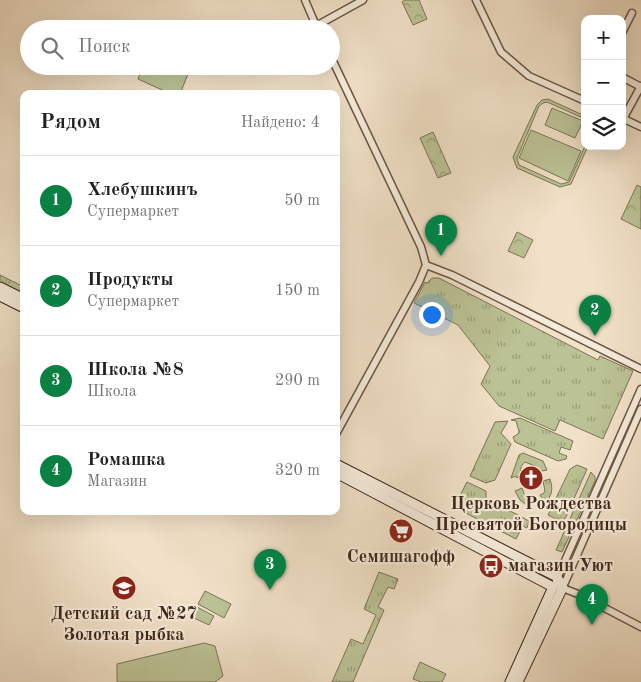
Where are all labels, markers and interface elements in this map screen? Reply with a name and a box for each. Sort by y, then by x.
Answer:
map controls [581,15,626,150]
button: + [581,15,626,60]
search box [20,20,340,75]
icon: search [38,34,66,62]
text: Поиск [78,38,130,57]
button: − [581,60,626,105]
button: layers [581,105,626,150]
text: Рядом [40,112,101,133]
text: Найдено: 4 [241,115,320,131]
text: Хлебушкинъ [87,181,198,200]
text: 1 [51,193,61,209]
text: 50 m [284,193,320,209]
text: Супермаркет [87,204,179,220]
pin: 1 [425,215,457,256]
text: Продукты [87,271,174,290]
text: 2 [51,283,61,299]
text: 150 m [275,283,320,299]
text: Супермаркет [87,294,179,310]
pin: 2 [579,295,611,336]
your location [419,302,445,328]
text: Школа №8 [87,361,184,380]
text: 3 [51,373,61,389]
text: 290 m [275,373,320,389]
text: Школа [87,384,137,400]
text: Ромашка [87,451,166,470]
text: 4 [51,463,61,479]
text: 320 m [275,463,320,479]
church icon: Церковь Рождества Пресвятой Богородицы [518,465,544,491]
text: Магазин [87,474,147,490]
place label: Церковь Рождества Пресвятой Богородицы [435,495,627,534]
supermarket icon: Семишагофф [388,518,414,544]
place label: Семишагофф [347,548,455,567]
pin: 3 [254,549,286,590]
bus stop icon: магазин Уют [478,553,504,579]
place label: магазин Уют [508,557,613,575]
school or university icon: Детский сад №27 Золотая рыбка [111,575,137,601]
pin: 4 [576,584,608,625]
place label: Детский сад №27 Золотая рыбка [51,605,197,644]

